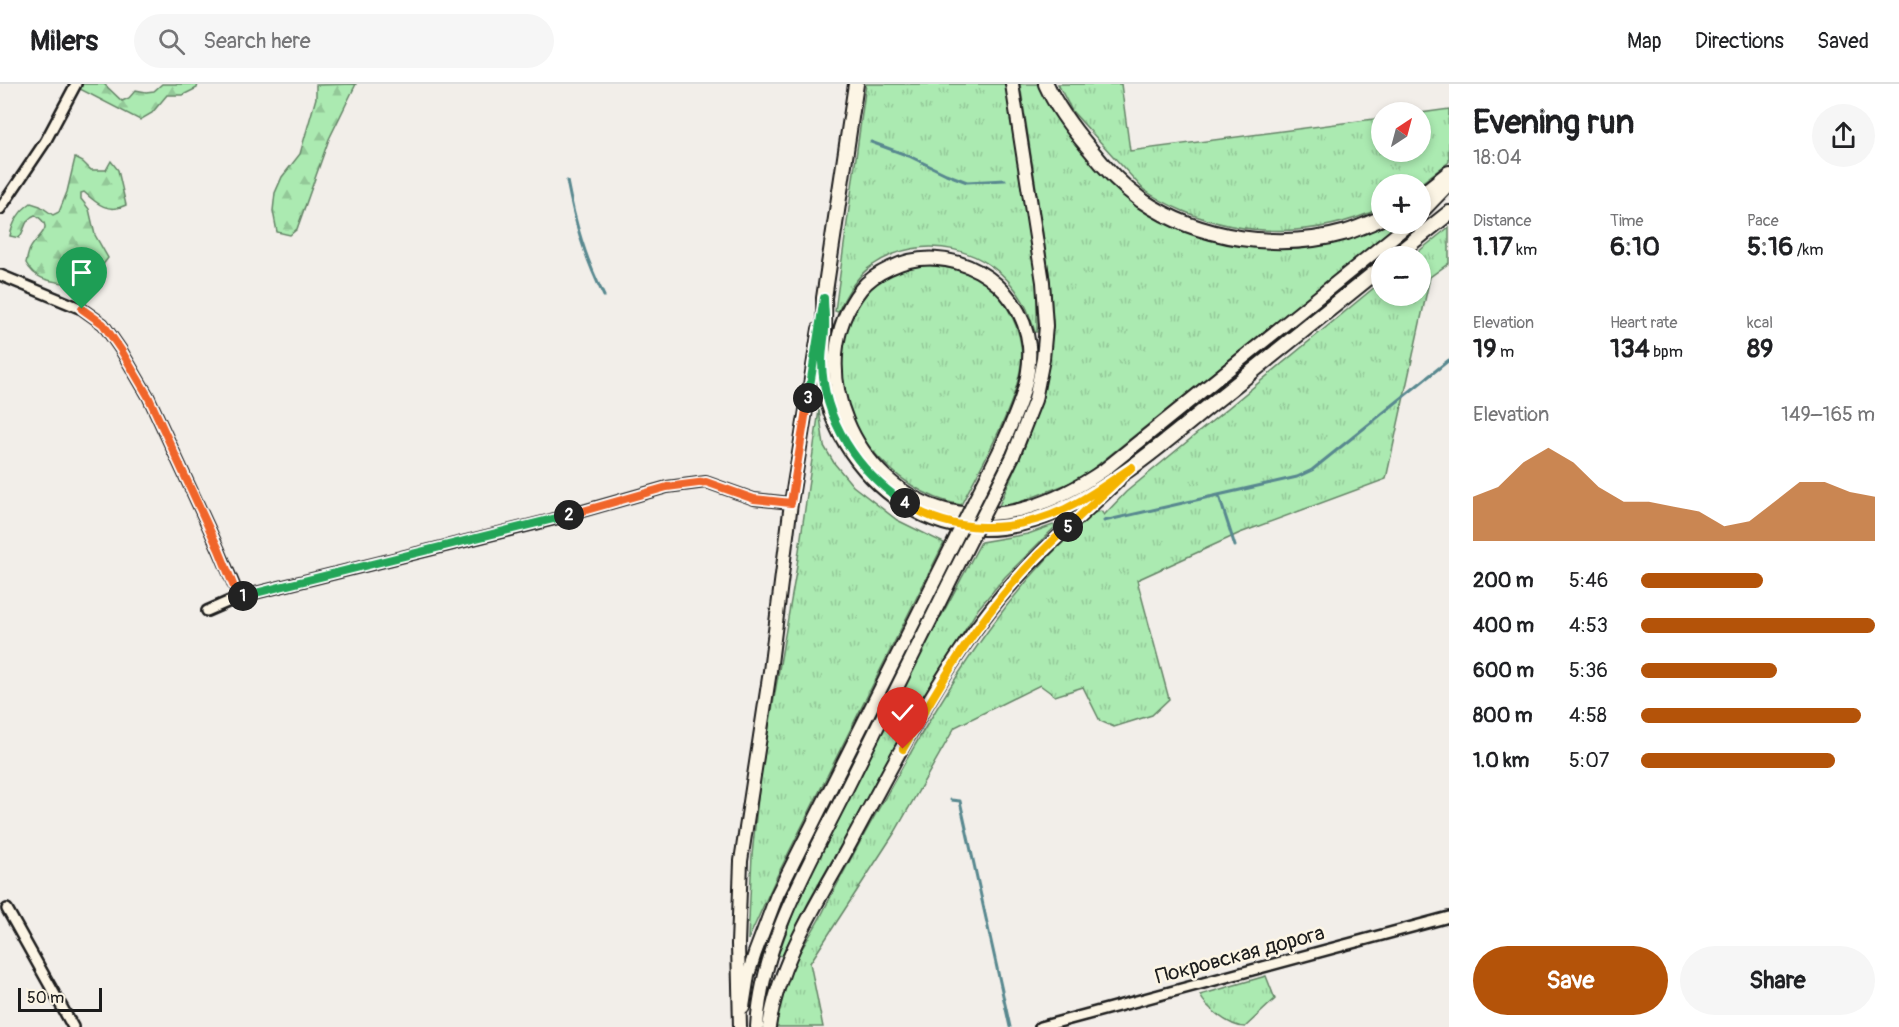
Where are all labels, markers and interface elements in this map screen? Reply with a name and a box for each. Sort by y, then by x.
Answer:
search box [134,14,554,68]
text: Milers [30,24,98,59]
icon: search [155,25,188,58]
text: Search here [203,27,311,55]
text: Map [1627,28,1662,55]
text: Directions [1695,28,1784,55]
text: Saved [1817,28,1869,55]
north arrow [1371,102,1431,162]
map controls [1371,102,1431,306]
text: Evening run [1473,102,1634,143]
button: share [1812,104,1875,167]
text: 18:04 [1473,145,1522,170]
button: + [1371,174,1431,234]
text: Distance [1473,211,1532,231]
text: Time [1610,211,1643,231]
text: Pace [1747,211,1779,231]
text: 1.17 [1473,231,1513,263]
text: 6:10 [1610,231,1660,263]
text: 5:16 [1747,231,1793,263]
text: km [1513,240,1537,260]
text: /km [1793,240,1823,260]
button: − [1371,246,1431,306]
pin [56,247,107,309]
icon: arrive [65,256,98,289]
text: Elevation [1473,313,1534,333]
text: Heart rate [1610,313,1677,333]
text: kcal [1747,313,1773,333]
text: 19 [1473,333,1497,365]
text: 134 [1610,333,1650,365]
text: 89 [1747,333,1774,365]
text: m [1497,342,1514,362]
text: bpm [1650,342,1683,362]
pin: 3 [793,383,823,413]
text: 3 [804,388,812,408]
text: Elevation [1473,402,1549,427]
text: 149–165 m [1781,402,1875,427]
pin: 4 [890,488,920,518]
text: 4 [900,493,910,513]
pin: 2 [554,500,584,530]
text: 2 [565,505,573,525]
pin: 5 [1053,512,1083,542]
text: 5 [1064,517,1072,537]
text: 200 m [1473,568,1534,593]
text: 5:46 [1569,568,1608,593]
pin: 1 [228,581,258,611]
text: 1 [240,586,246,606]
text: 400 m [1473,613,1534,638]
text: 4:53 [1569,613,1608,638]
text: 600 m [1473,658,1534,683]
text: 5:36 [1569,658,1608,683]
pin [877,687,928,749]
icon: check [886,696,919,729]
text: 800 m [1473,703,1533,728]
text: 4:58 [1569,703,1607,728]
text: 1.0 km [1473,748,1529,773]
text: 5:07 [1569,748,1609,773]
street label: Покровская дорога [1153,919,1327,991]
button: Save [1473,946,1668,1015]
button: Share [1680,946,1875,1015]
scale bar [18,985,102,1012]
text: 50 m [27,988,64,1008]

